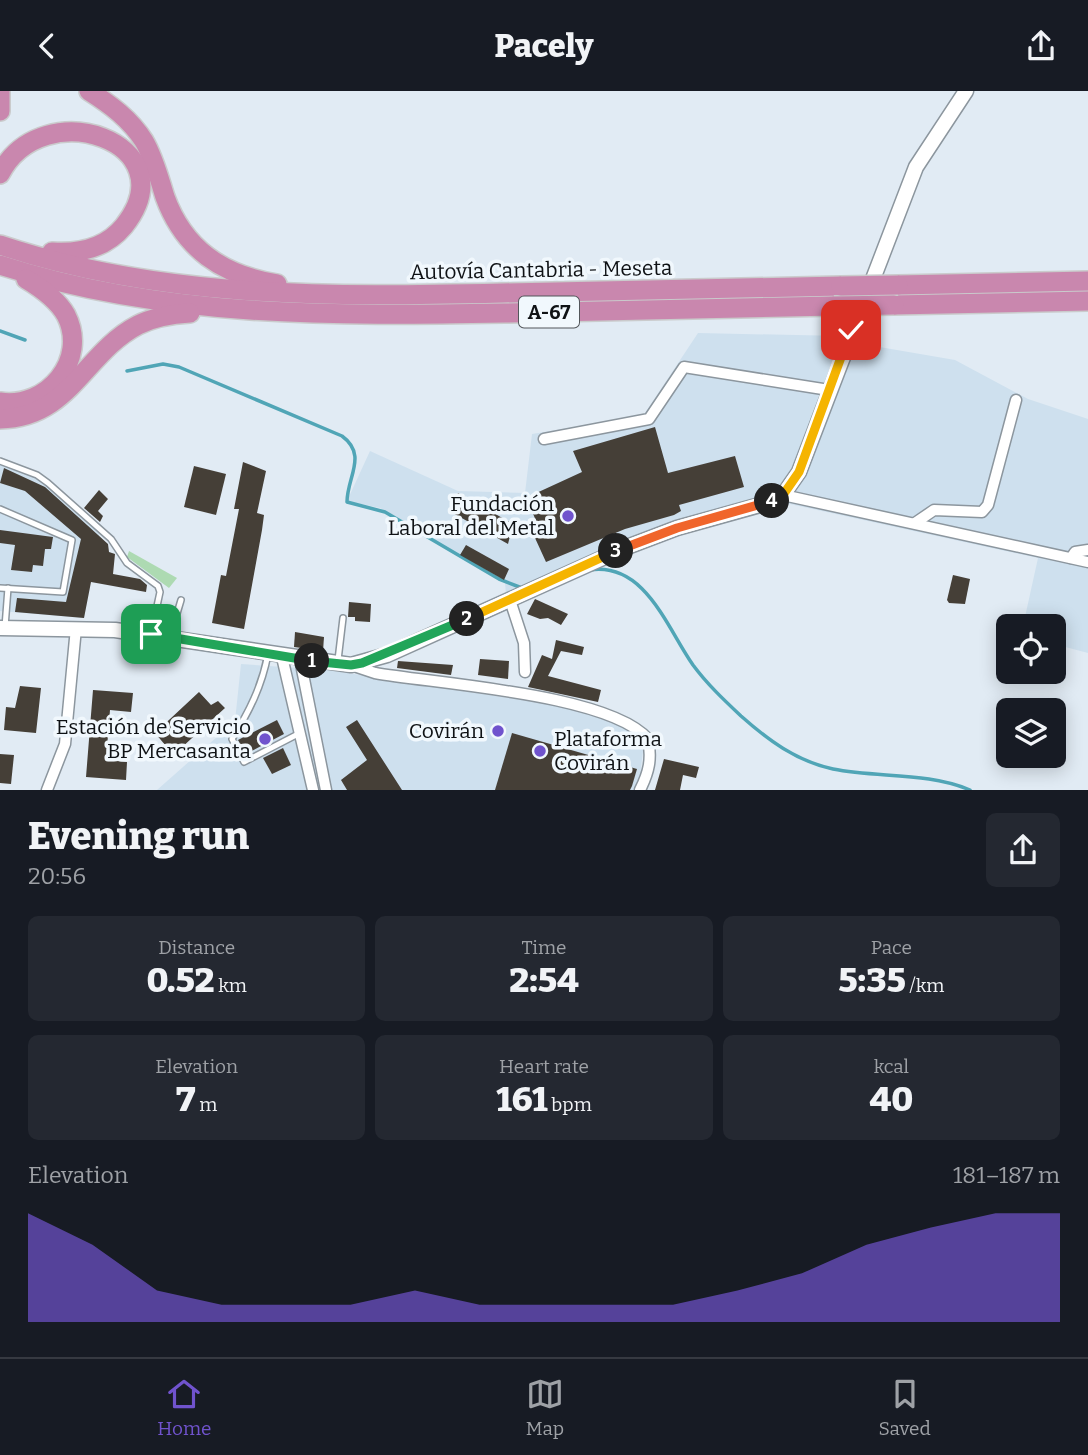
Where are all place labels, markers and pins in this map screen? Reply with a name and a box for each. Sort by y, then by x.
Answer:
pin [821,300,881,360]
pin: 4 [754,483,790,519]
place label: Fundación Laboral del Metal [388,491,554,541]
marker: Fundación Laboral del Metal [560,508,576,524]
pin: 3 [598,533,634,568]
pin: 2 [449,601,484,637]
pin [121,604,181,664]
pin: 1 [294,643,330,679]
place label: Estación de Servicio BP Mercasanta [56,714,251,764]
place label: Covirán [409,718,484,744]
marker: Covirán [490,723,506,739]
place label: Plataforma Covirán [554,726,663,776]
marker: Estación de Servicio BP Mercasanta [257,731,273,747]
marker: Plataforma Covirán [532,743,548,759]

